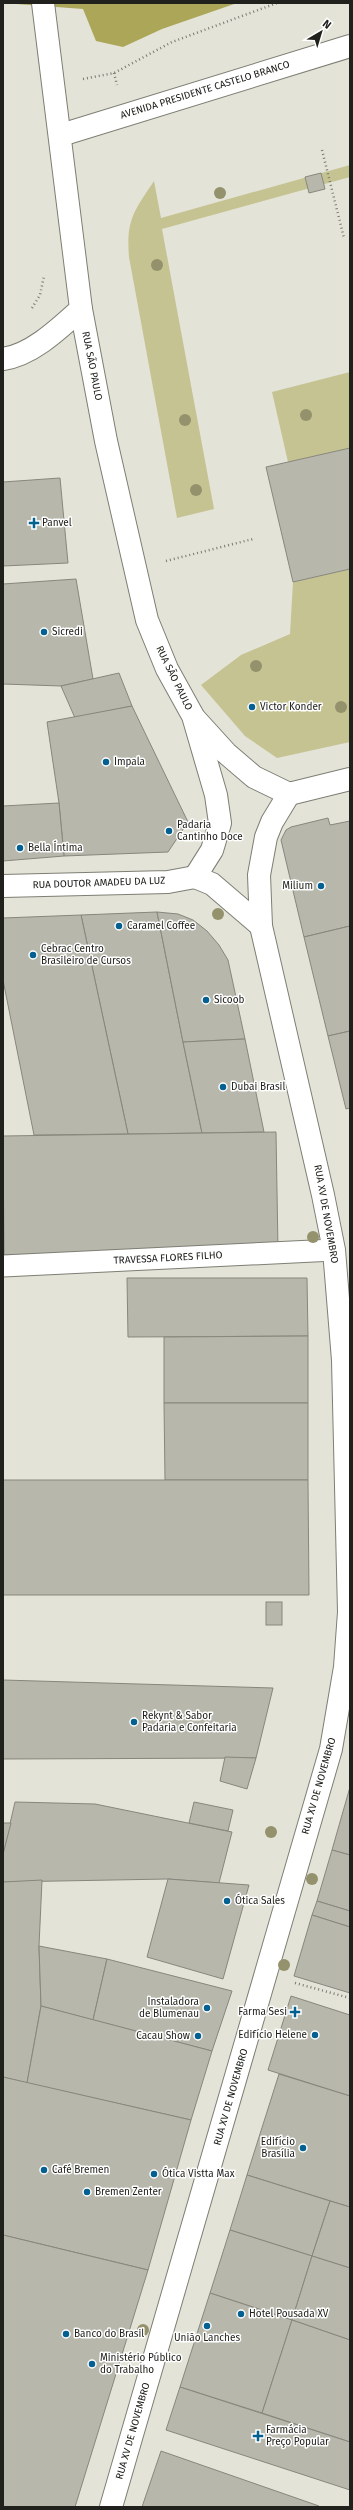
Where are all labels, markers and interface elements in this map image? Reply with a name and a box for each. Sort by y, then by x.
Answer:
north arrow [301,12,341,52]
text: N [320,17,334,32]
street label: AVENIDA PRESIDENTE CASTELO BRANCO [119,58,291,122]
street label: RUA SÃO PAULO [79,330,106,402]
place label: Panvel [42,517,72,529]
marker: Panvel [29,518,39,528]
place label: Sicredi [52,626,83,638]
marker: Sicredi [39,627,49,637]
street label: RUA SÃO PAULO [153,643,196,712]
place label: Victor Konder [260,701,322,713]
marker: Victor Konder [247,702,257,712]
place label: Impala [114,756,145,768]
marker: Impala [101,757,111,767]
place label: Padaria Cantinho Doce [177,819,243,843]
marker: Padaria Cantinho Doce [164,826,174,836]
place label: Bella Íntima [28,840,83,854]
marker: Bella Íntima [15,843,25,853]
street label: RUA DOUTOR AMADEU DA LUZ [32,875,166,891]
place label: Milium [282,880,313,892]
marker: Milium [316,881,326,891]
place label: Caramel Coffee [127,920,195,932]
marker: Caramel Coffee [114,921,124,931]
place label: Cebrac Centro Brasileiro de Cursos [41,943,131,967]
marker: Cebrac Centro Brasileiro de Cursos [28,950,38,960]
place label: Sicoob [214,994,245,1006]
marker: Sicoob [201,995,211,1005]
place label: Dubai Brasil [231,1081,285,1093]
marker: Dubai Brasil [218,1082,228,1092]
street label: RUA XV DE NOVEMBRO [311,1164,341,1264]
street label: TRAVESSA FLORES FILHO [113,1249,223,1267]
place label: Rekynt & Sabor Padaria e Confeitaria [142,1710,237,1734]
marker: Rekynt & Sabor Padaria e Confeitaria [129,1717,139,1727]
street label: RUA XV DE NOVEMBRO [299,1736,339,1836]
place label: Ótica Sales [235,1893,285,1907]
marker: Ótica Sales [222,1896,232,1906]
place label: Instaladora de Blumenau [139,1996,199,2020]
marker: Instaladora de Blumenau [202,2003,212,2013]
place label: Farma Sesi [238,2006,287,2018]
marker: Farma Sesi [290,2007,300,2017]
place label: Edifício Helene [238,2028,307,2041]
place label: Cacau Show [136,2030,190,2042]
marker: Edifício Helene [310,2030,320,2040]
marker: Cacau Show [193,2031,203,2041]
street label: RUA XV DE NOVEMBRO [211,2047,251,2147]
place label: Edifício Brasília [261,2135,295,2160]
marker: Edifício Brasília [298,2143,308,2153]
place label: Café Bremen [52,2164,109,2176]
marker: Café Bremen [39,2165,49,2175]
place label: Ótica Vistta Max [162,2166,235,2180]
marker: Ótica Vistta Max [149,2169,159,2179]
place label: Bremen Zenter [95,2186,162,2198]
marker: Bremen Zenter [82,2187,92,2197]
place label: Hotel Pousada XV [249,2308,329,2320]
marker: Hotel Pousada XV [236,2309,246,2319]
marker: União Lanches [202,2321,212,2331]
place label: Banco do Brasil [74,2328,144,2340]
marker: Banco do Brasil [61,2329,71,2339]
place label: União Lanches [174,2332,240,2344]
place label: Ministério Público do Trabalho [100,2351,182,2376]
marker: Ministério Público do Trabalho [87,2359,97,2369]
street label: RUA XV DE NOVEMBRO [113,2381,153,2481]
place label: Farmácia Preço Popular [266,2424,329,2448]
marker: Farmácia Preço Popular [253,2431,263,2441]

